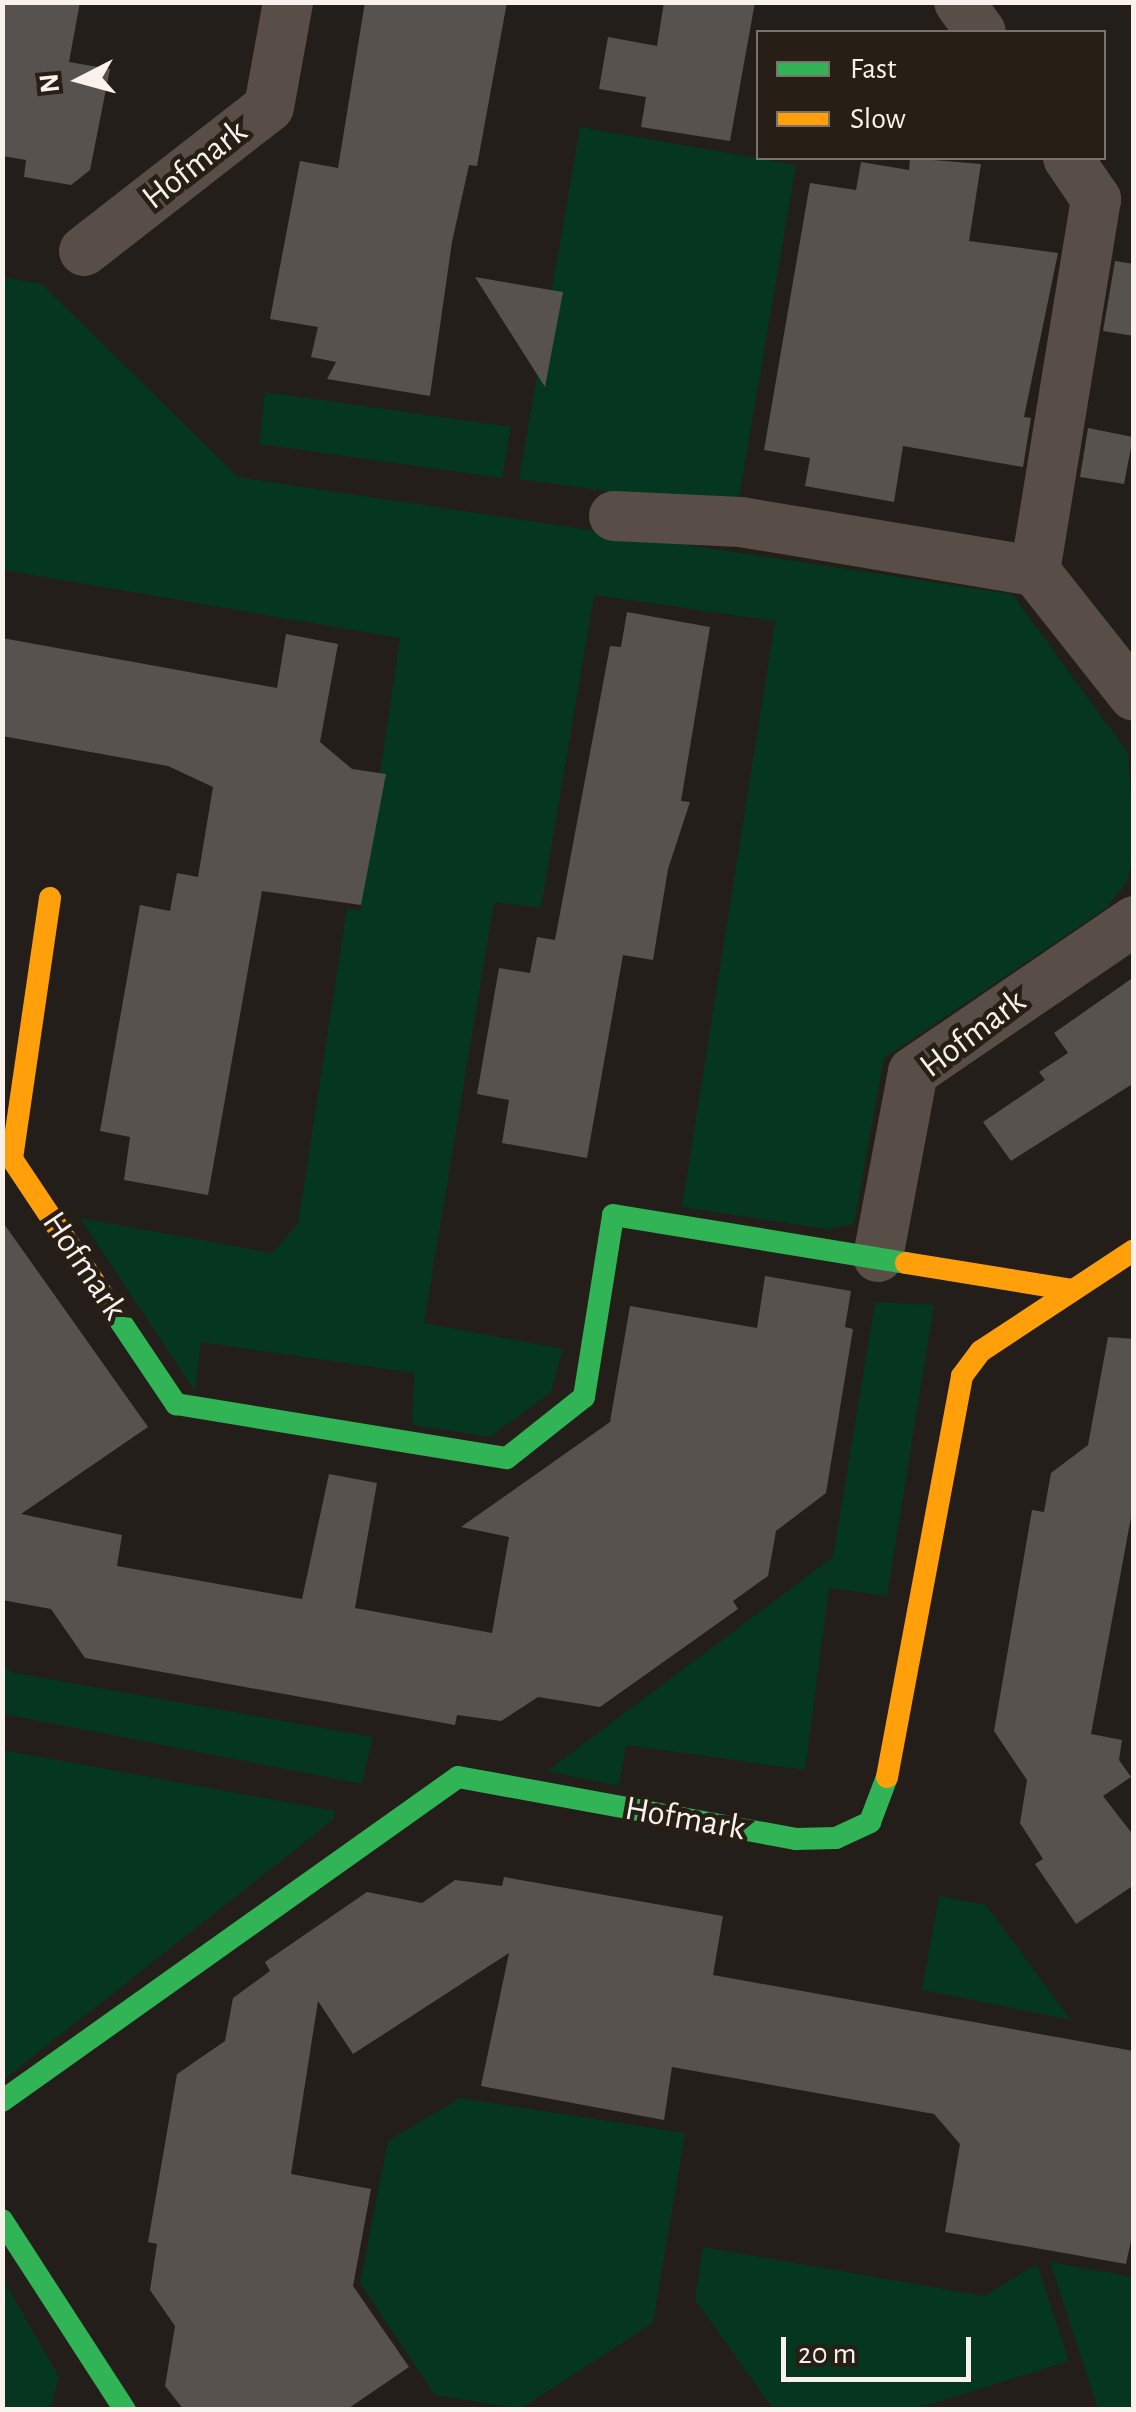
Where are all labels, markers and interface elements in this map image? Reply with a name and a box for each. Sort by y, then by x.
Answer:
north arrow [30,30,130,130]
legend [756,30,1106,160]
text: Fast [850,54,897,84]
text: N [35,72,65,94]
text: Slow [850,104,906,134]
street label: Hofmark [134,111,256,219]
street label: Hofmark [912,981,1034,1087]
street label: Hofmark [33,1204,135,1328]
street label: Hofmark [622,1788,748,1850]
scale bar [786,2317,976,2379]
text: 20 m [798,2339,856,2369]

